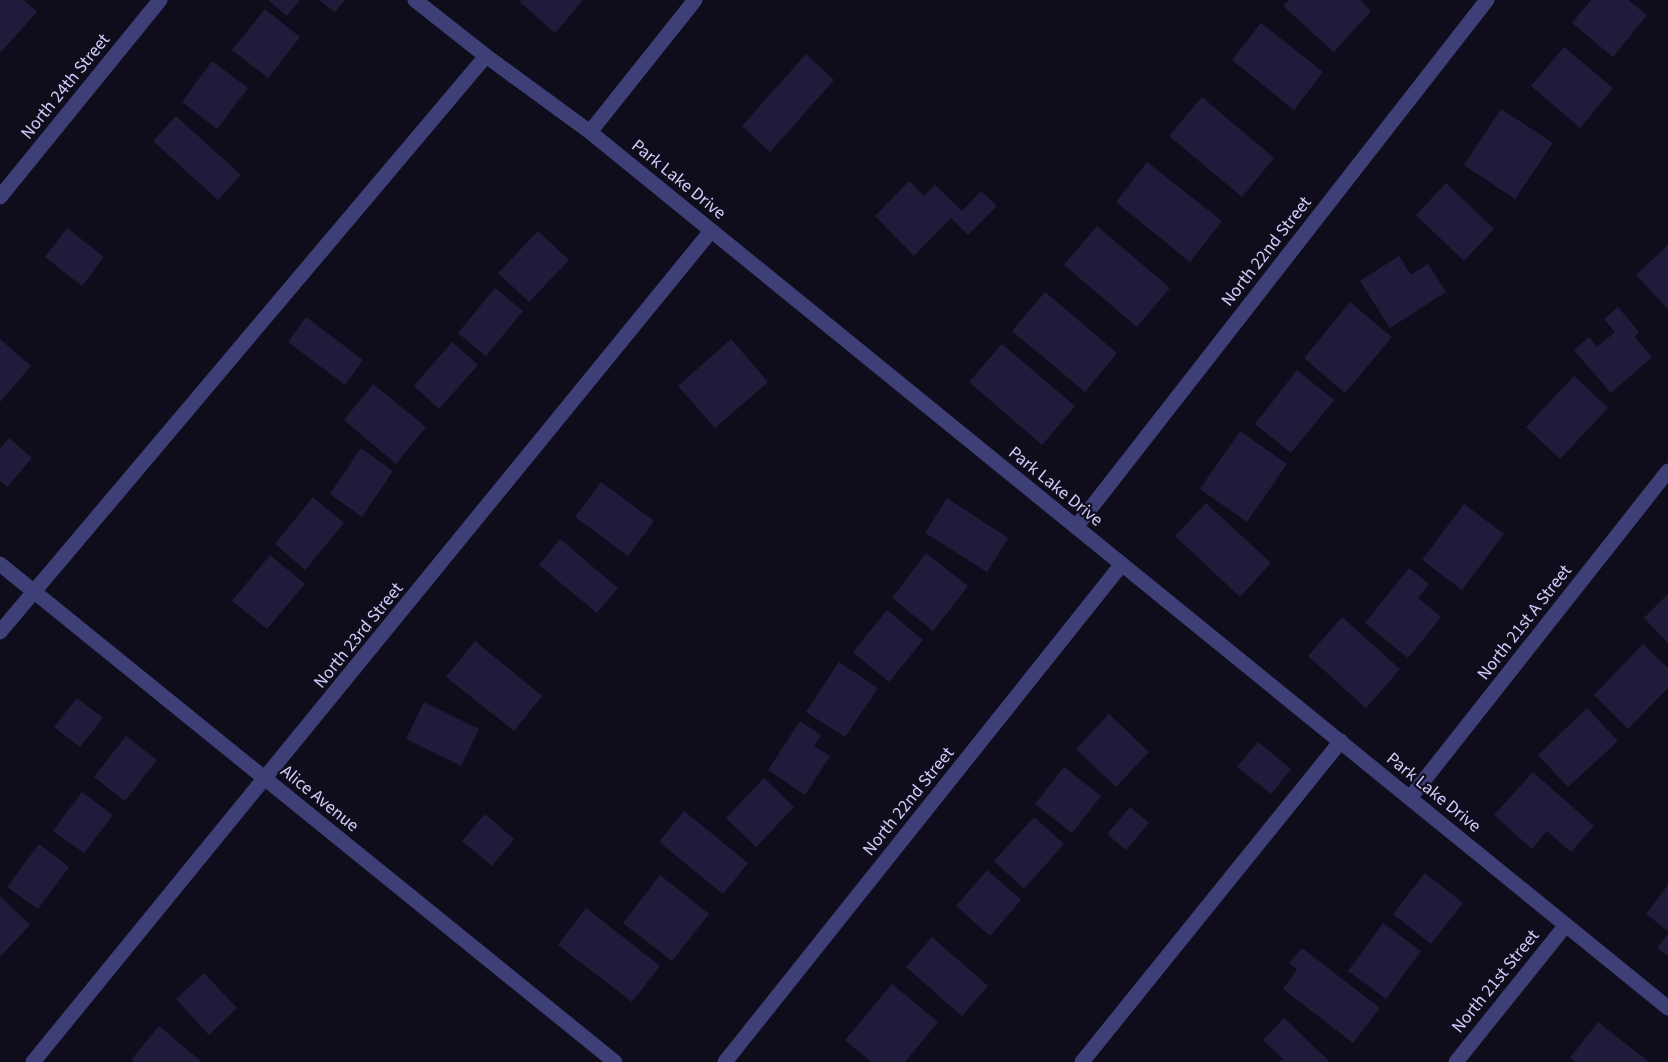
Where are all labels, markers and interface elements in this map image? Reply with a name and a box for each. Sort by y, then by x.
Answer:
street label: North 24th Street [15,28,116,145]
street label: Park Lake Drive [626,133,731,225]
street label: North 22nd Street [1215,191,1317,312]
street label: Park Lake Drive [1003,440,1108,532]
street label: North 21st A Street [1471,559,1577,685]
street label: North 23rd Street [308,577,409,694]
street label: North 22nd Street [857,742,960,861]
street label: Park Lake Drive [1381,746,1486,838]
street label: Alice Avenue [275,759,364,838]
street label: North 21st Street [1446,924,1545,1039]

